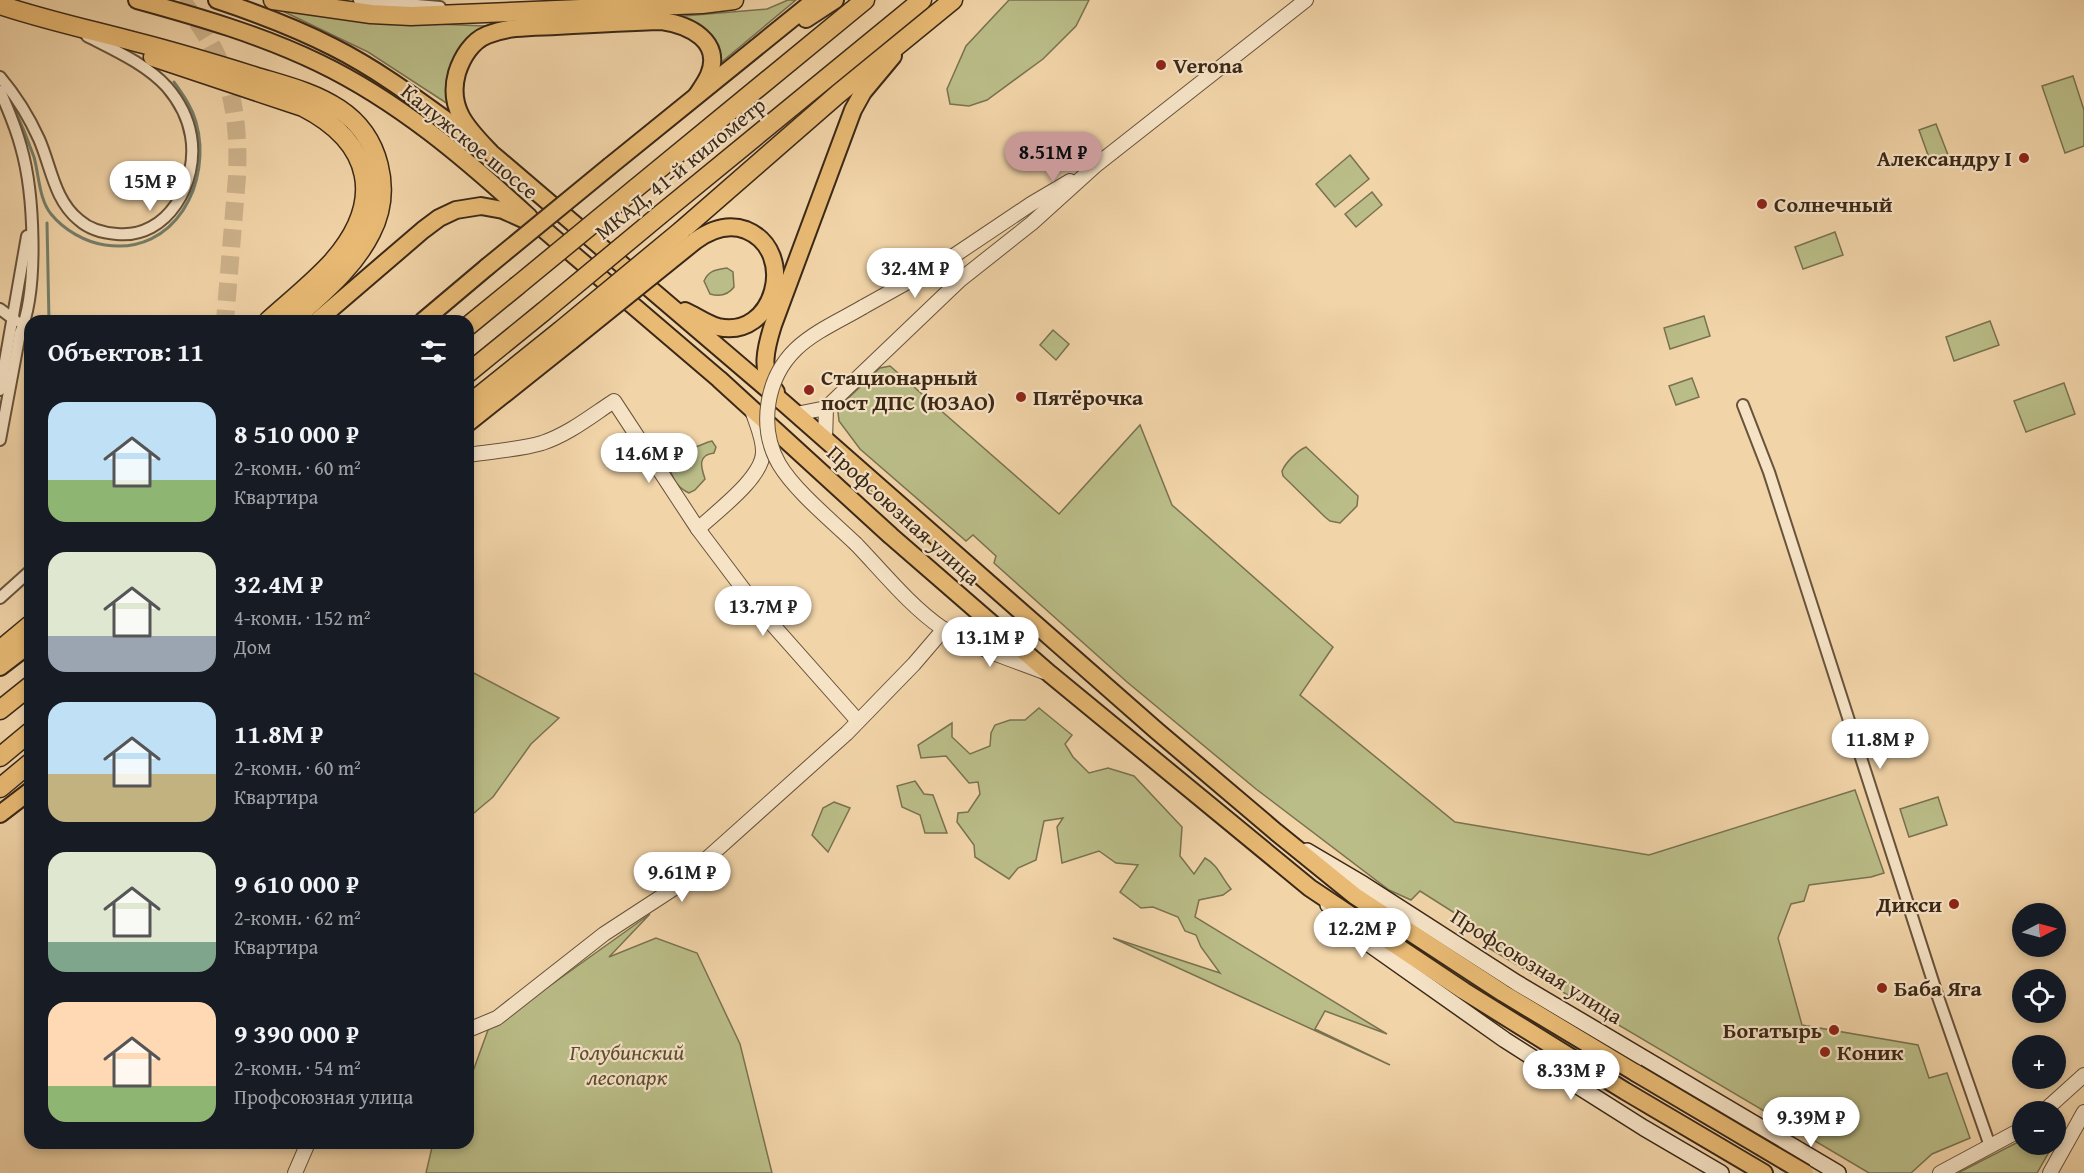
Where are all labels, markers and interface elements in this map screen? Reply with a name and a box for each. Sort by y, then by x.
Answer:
place label: Verona [1173,49,1244,81]
marker: Verona [1154,58,1168,72]
street label: Калужское шоссе [394,75,546,207]
street label: МКАД, 41-й километр [588,89,772,247]
pin: 8.51M ₽ [998,132,1108,183]
text: 8.51M ₽ [1019,137,1087,166]
place label: Александру I [1877,142,2012,174]
marker: Александру I [2017,151,2031,165]
pin: 15M ₽ [108,161,192,212]
text: 15M ₽ [124,166,176,195]
place label: Солнечный [1774,188,1893,220]
marker: Солнечный [1755,197,1769,211]
pin: 32.4M ₽ [860,248,970,299]
text: 32.4M ₽ [881,253,949,282]
text: Объектов: 11 [48,332,204,371]
icon: filters [417,335,450,368]
place label: Стационарный пост ДПС (ЮЗАО) [821,361,995,418]
place label: Пятёрочка [1033,381,1144,413]
marker: Стационарный пост ДПС (ЮЗАО) [802,383,816,397]
marker: Пятёрочка [1014,390,1028,404]
text: 8 510 000 ₽ [234,414,359,453]
icon: home [96,426,168,498]
pin: 14.6M ₽ [594,433,704,484]
street label: Профсоюзная улица [820,437,988,593]
text: 14.6M ₽ [615,438,683,467]
text: 2-комн. · 60 m² [234,453,361,482]
text: Квартира [234,482,318,511]
text: 32.4M ₽ [234,564,323,603]
icon: home [96,576,168,648]
pin: 13.7M ₽ [708,586,818,637]
text: 13.7M ₽ [729,591,797,620]
text: 4-комн. · 152 m² [234,603,370,632]
pin: 13.1M ₽ [935,617,1045,668]
text: 13.1M ₽ [956,622,1024,651]
text: Дом [234,632,271,661]
text: 11.8M ₽ [234,714,323,753]
pin: 11.8M ₽ [1825,719,1935,770]
text: 11.8M ₽ [1846,724,1914,753]
icon: home [96,726,168,798]
text: 2-комн. · 60 m² [234,753,361,782]
text: Квартира [234,782,318,811]
pin: 9.61M ₽ [627,852,737,903]
text: 9.61M ₽ [648,857,716,886]
text: 9 610 000 ₽ [234,864,359,903]
icon: home [96,876,168,948]
place label: Дикси [1875,888,1942,920]
marker: Дикси [1947,897,1961,911]
street label: Профсоюзная улица [1445,900,1629,1032]
text: 2-комн. · 62 m² [234,903,361,932]
north arrow [2012,903,2066,957]
map controls [2012,903,2066,1155]
pin: 12.2M ₽ [1307,908,1417,959]
text: 12.2M ₽ [1328,913,1396,942]
text: Квартира [234,932,318,961]
button: locate [2012,969,2066,1023]
place label: Баба Яга [1894,972,1982,1004]
marker: Баба Яга [1875,981,1889,995]
text: 9 390 000 ₽ [234,1014,359,1053]
place label: Богатырь [1723,1014,1822,1046]
marker: Богатырь [1827,1023,1841,1037]
icon: home [96,1026,168,1098]
button: + [2012,1035,2066,1089]
park label: Голубинский лесопарк [569,1036,684,1093]
place label: Коник [1837,1036,1904,1068]
marker: Коник [1818,1045,1832,1059]
pin: 8.33M ₽ [1516,1050,1626,1101]
text: 2-комн. · 54 m² [234,1053,361,1082]
text: 8.33M ₽ [1537,1055,1605,1084]
text: Профсоюзная улица [234,1082,413,1111]
pin: 9.39M ₽ [1756,1097,1866,1148]
button: − [2012,1101,2066,1155]
text: 9.39M ₽ [1777,1102,1845,1131]

